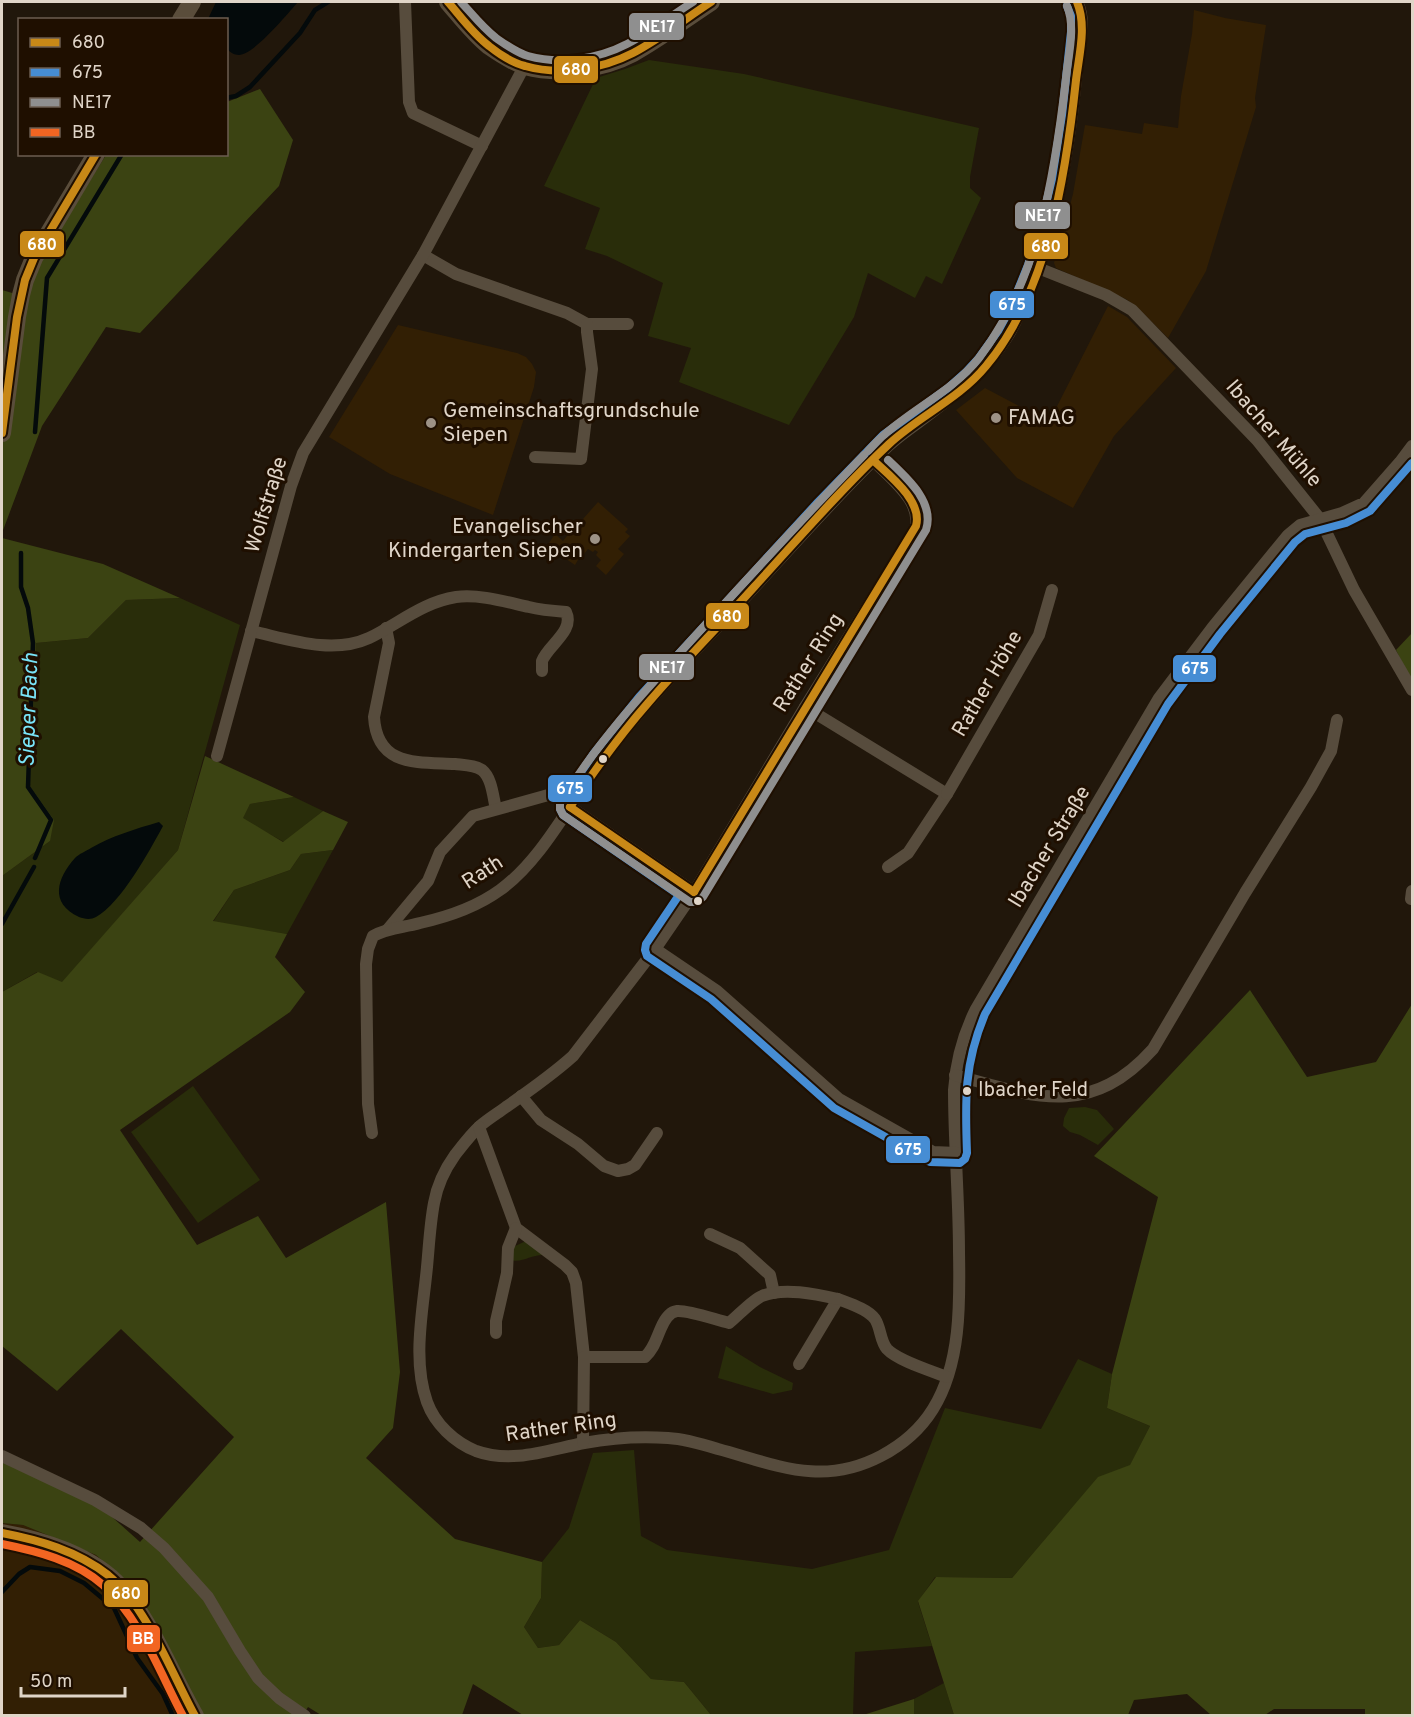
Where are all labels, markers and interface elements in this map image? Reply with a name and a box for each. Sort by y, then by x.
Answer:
line badge: NE17 [628,12,685,41]
legend [18,18,228,156]
text: NE17 [639,18,675,38]
text: 680 [72,32,105,55]
line badge: 680 [553,55,599,84]
text: 680 [561,61,591,81]
text: 675 [72,62,103,85]
text: NE17 [72,92,112,115]
text: BB [72,122,96,145]
line badge: NE17 [1014,201,1071,230]
text: NE17 [1025,207,1061,227]
line badge: 680 [19,230,65,258]
line badge: 680 [1023,232,1069,260]
text: 680 [27,236,57,256]
text: 680 [1031,238,1061,258]
line badge: 675 [989,290,1035,319]
text: 675 [998,296,1026,316]
street label: Ibacher Mühle [1219,375,1327,493]
place label: Gemeinschaftsgrundschule Siepen [443,398,700,449]
place label: FAMAG [1008,405,1075,432]
marker: FAMAG [989,411,1003,425]
marker: Gemeinschaftsgrundschule Siepen [424,416,438,430]
street label: Wolfstraße [240,454,294,556]
place label: Evangelischer Kindergarten Siepen [388,514,583,565]
marker: Evangelischer Kindergarten Siepen [588,532,602,546]
line badge: 680 [705,602,750,630]
text: 680 [712,608,742,628]
street label: Rather Ring [768,608,850,718]
street label: Rather Höhe [947,626,1029,742]
water label: Sieper Bach [15,652,45,768]
line badge: NE17 [638,653,695,681]
line badge: 675 [1172,654,1217,683]
text: NE17 [649,659,685,679]
text: 675 [1181,660,1209,680]
unlabelled marker [597,753,609,765]
line badge: 675 [547,774,593,803]
text: 675 [556,780,584,800]
street label: Ibacher Straße [1003,781,1097,913]
street label: Rath [457,850,509,896]
unlabelled marker [692,895,704,907]
place label: Ibacher Feld [978,1078,1088,1104]
marker: Ibacher Feld [961,1085,973,1097]
line badge: 675 [885,1135,931,1164]
text: 675 [894,1141,922,1161]
street label: Rather Ring [504,1407,618,1449]
line badge: 680 [103,1579,149,1608]
text: 680 [111,1585,141,1605]
line badge: BB [126,1624,161,1653]
text: BB [132,1630,154,1650]
scale bar [21,1660,124,1698]
text: 50 m [30,1671,72,1694]

